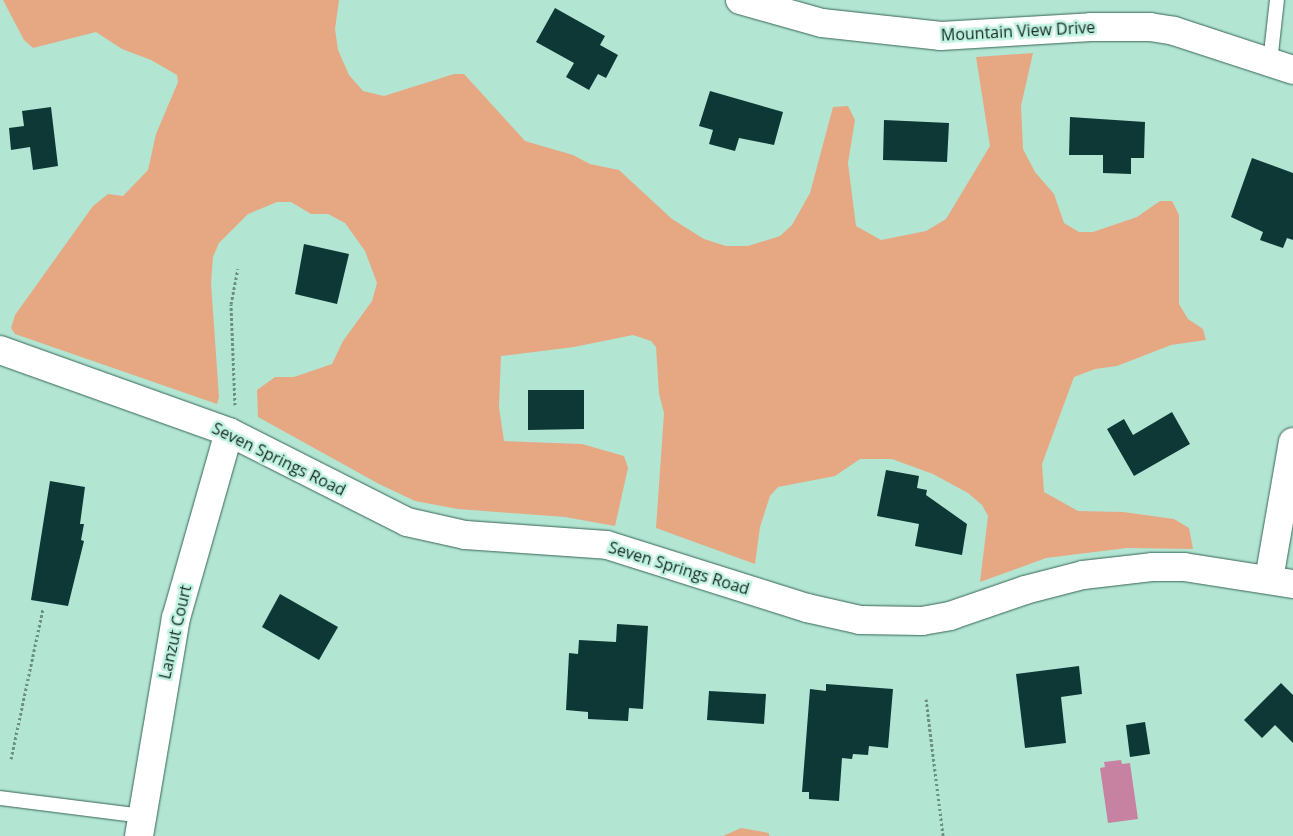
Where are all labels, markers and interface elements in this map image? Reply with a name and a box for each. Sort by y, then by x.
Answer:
street label: Mountain View Drive [940,17,1096,45]
street label: Seven Springs Road [209,418,349,500]
street label: Seven Springs Road [606,537,752,599]
street label: Lanzut Court [155,583,195,681]

